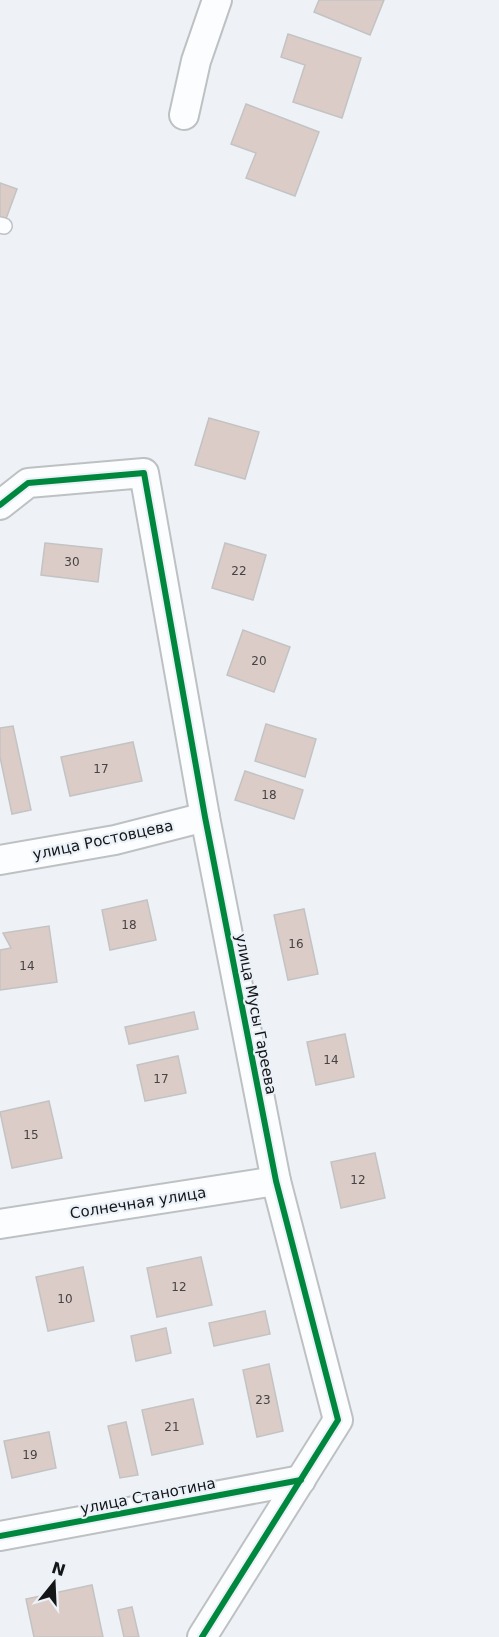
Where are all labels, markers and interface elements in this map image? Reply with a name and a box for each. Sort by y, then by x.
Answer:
house number: 30 [64,555,80,569]
house number: 22 [231,564,247,578]
house number: 20 [251,654,267,668]
house number: 17 [93,762,109,776]
house number: 18 [261,788,277,802]
street label: улица Ростовцева [31,816,175,864]
house number: 18 [121,918,137,932]
street label: улица Мусы Гареева [232,932,280,1096]
house number: 16 [288,937,304,951]
house number: 14 [19,959,35,973]
house number: 14 [323,1053,339,1067]
house number: 17 [153,1072,169,1086]
house number: 15 [23,1128,39,1142]
house number: 12 [350,1173,366,1187]
street label: Солнечная улица [69,1183,207,1223]
house number: 12 [171,1280,187,1294]
house number: 10 [57,1292,73,1306]
house number: 23 [255,1393,271,1407]
house number: 21 [164,1420,180,1434]
house number: 19 [22,1448,38,1462]
street label: улица Станотина [79,1474,217,1518]
north arrow [24,1553,84,1613]
text: N [49,1558,68,1580]

